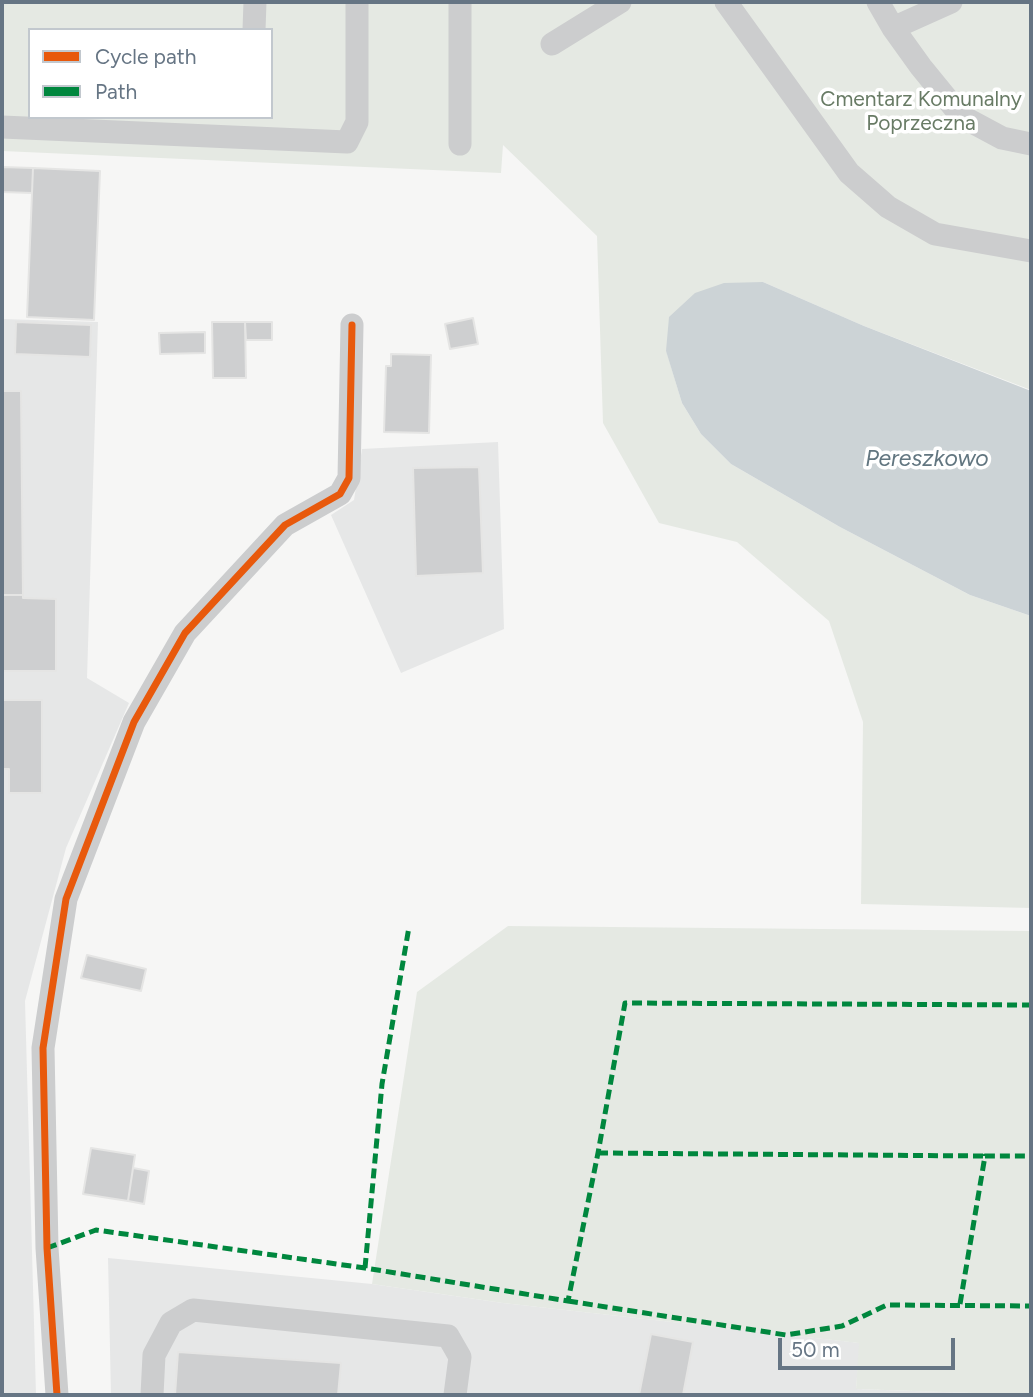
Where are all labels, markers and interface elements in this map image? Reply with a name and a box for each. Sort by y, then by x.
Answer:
legend [28,28,273,119]
text: Cycle path [95,44,196,69]
text: Path [95,79,137,104]
park label: Cmentarz Komunalny Poprzeczna [820,87,1022,137]
water label: Pereszkowo [865,445,989,473]
scale bar [781,1324,958,1368]
text: 50 m [791,1337,840,1362]

